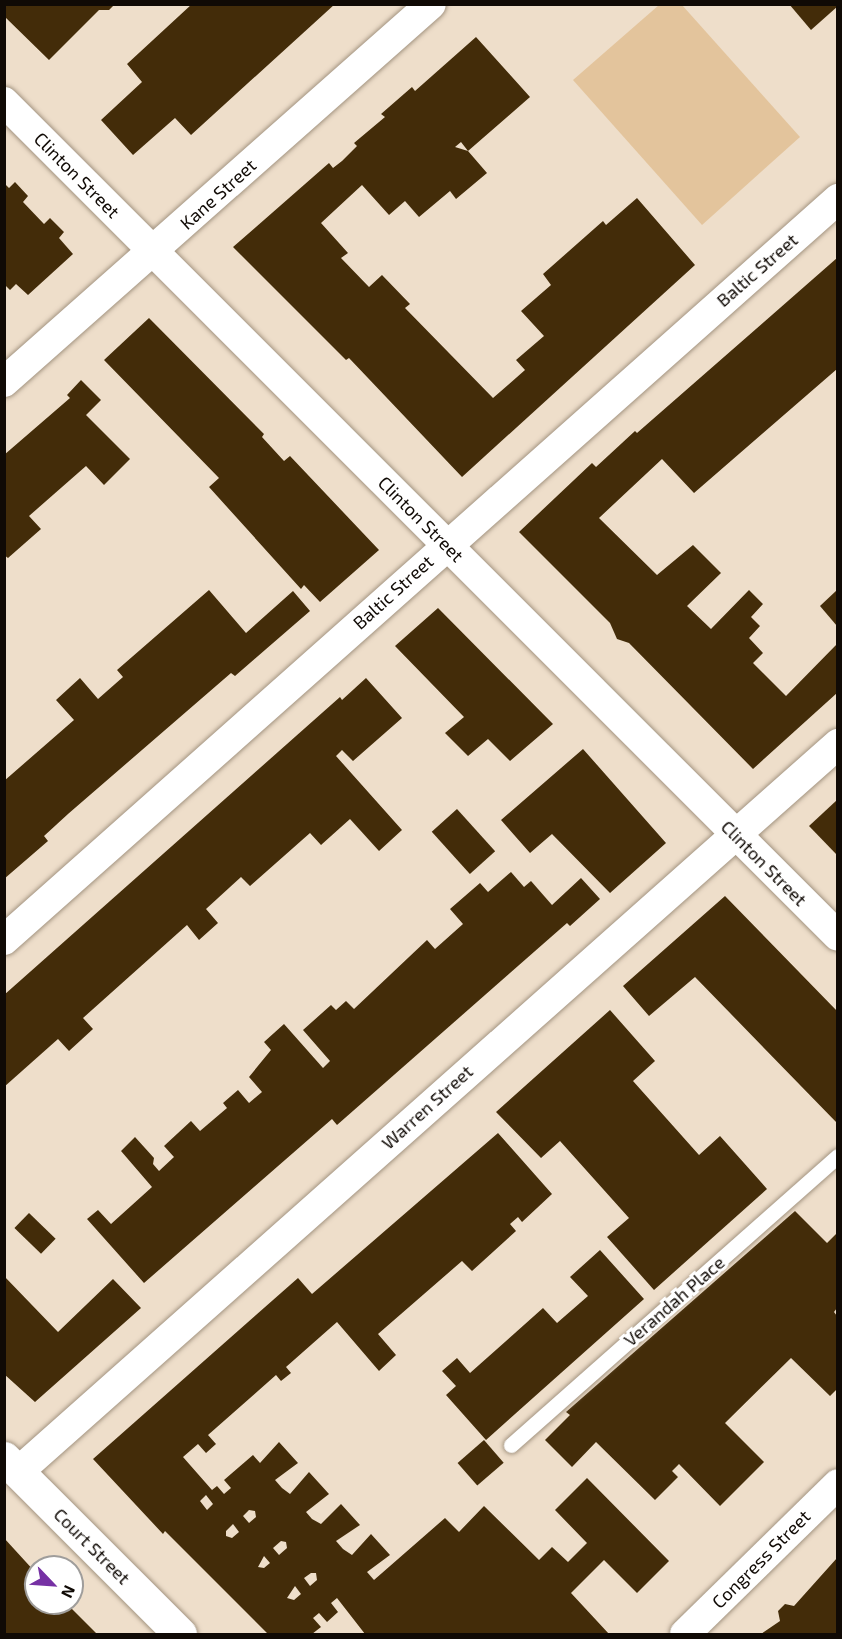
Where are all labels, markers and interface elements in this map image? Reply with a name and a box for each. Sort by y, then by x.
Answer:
street label: Clinton Street [30,128,124,222]
street label: Kane Street [176,154,260,234]
street label: Baltic Street [712,229,802,311]
street label: Clinton Street [374,472,468,566]
street label: Baltic Street [348,550,438,634]
street label: Clinton Street [717,816,811,910]
street label: Warren Street [377,1060,477,1154]
street label: Verandah Place [619,1251,729,1351]
street label: Court Street [49,1503,135,1589]
street label: Congress Street [707,1505,815,1613]
north arrow [24,1555,84,1615]
text: N [58,1583,80,1601]

